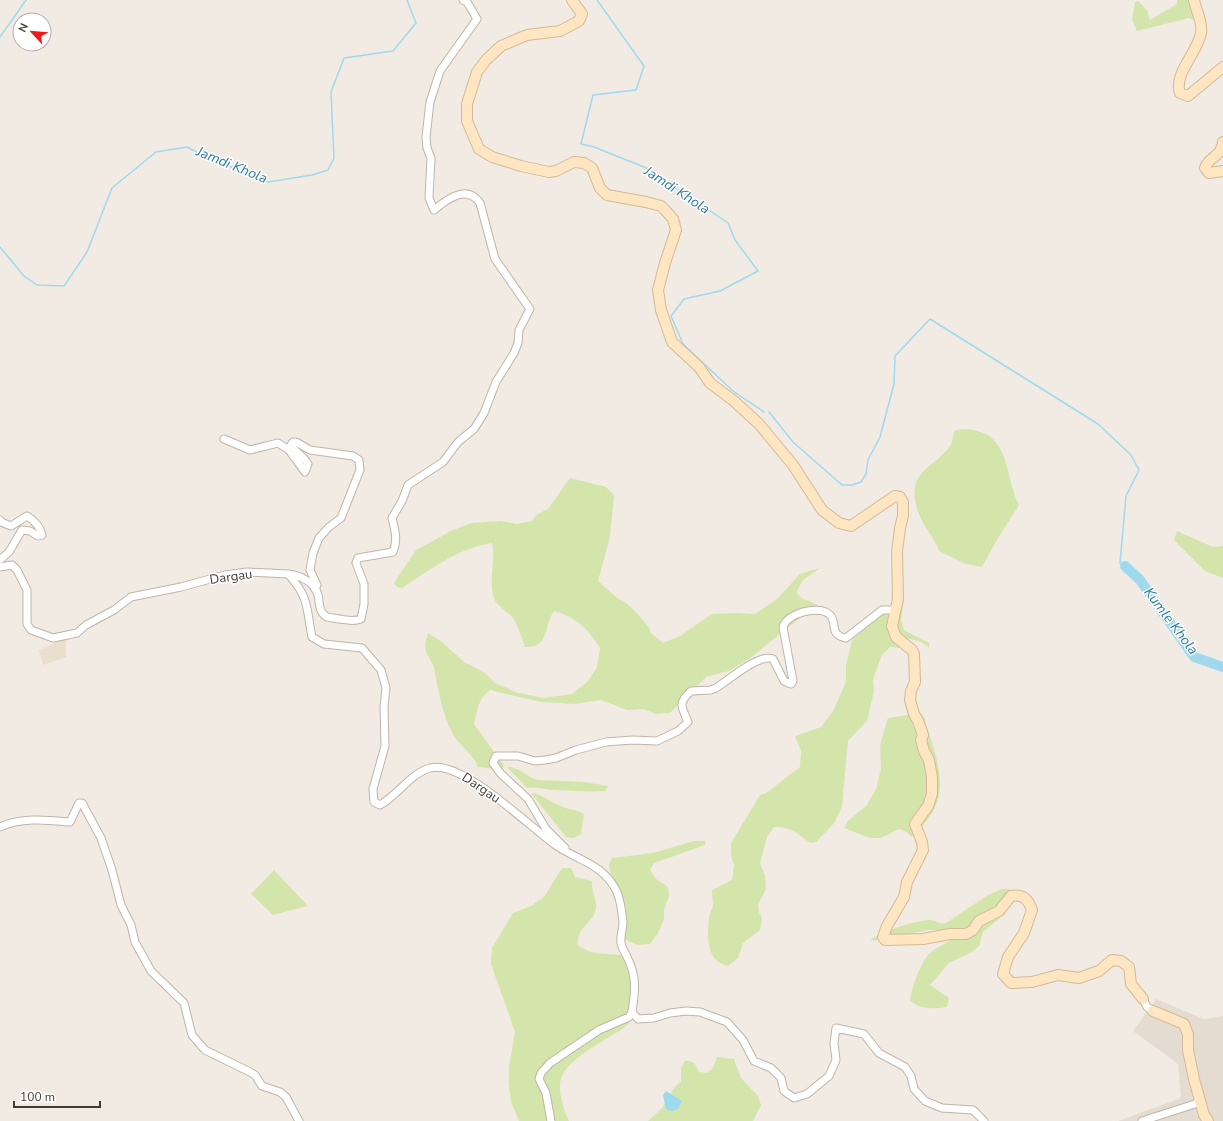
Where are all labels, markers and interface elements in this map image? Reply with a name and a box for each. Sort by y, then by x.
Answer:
north arrow [12,12,52,52]
text: N [15,21,32,35]
water label: Jamdi Khola [193,142,270,188]
water label: Jamdi Khola [640,161,714,218]
street label: Dargau [208,565,254,589]
water label: Kumle Khola [1139,583,1203,659]
street label: Dargau [458,769,504,807]
scale bar [14,1083,100,1109]
text: 100 m [20,1089,55,1105]

